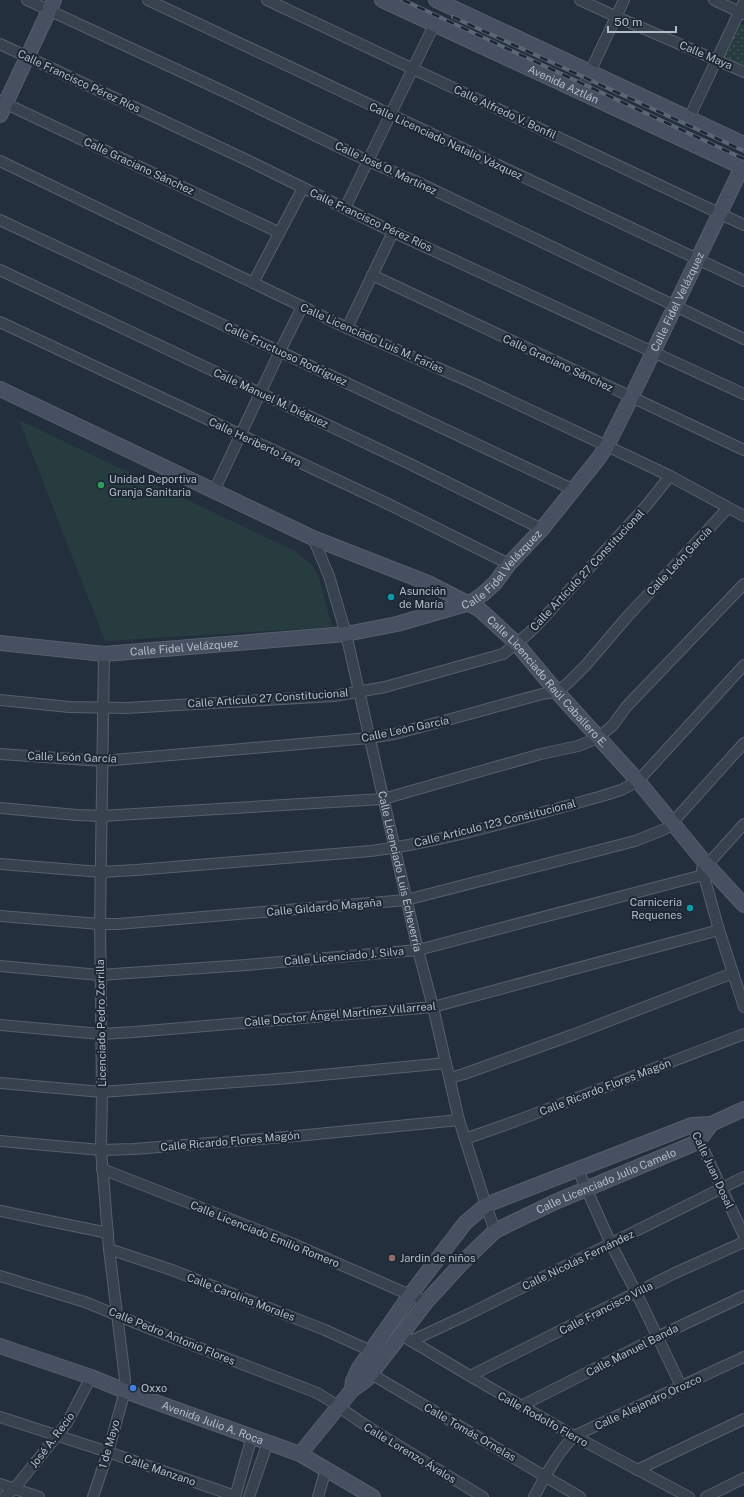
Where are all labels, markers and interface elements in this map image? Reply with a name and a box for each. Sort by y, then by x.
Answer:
scale bar [608,8,676,34]
text: 50 m [614,15,642,29]
street label: Calle Maya [678,39,734,71]
street label: Calle Francisco Pérez Ríos [16,47,143,115]
street label: Avenida Aztlán [526,63,601,106]
street label: Calle Alfredo V. Bonfil [452,83,558,141]
street label: Calle Licenciado Natalio Vázquez [367,100,525,182]
street label: Calle Graciano Sánchez [82,135,196,197]
street label: Calle José O. Martínez [333,139,439,197]
street label: Calle Francisco Pérez Ríos [308,186,435,254]
street label: Calle Fidel Velázquez [648,250,706,353]
street label: Calle Licenciado Luis M. Farías [298,301,446,375]
street label: Calle Fructuoso Rodríguez [223,320,349,388]
street label: Calle Graciano Sánchez [501,332,615,394]
street label: Calle Manuel M. Diéguez [212,366,330,430]
street label: Calle Heriberto Jara [207,415,303,469]
place label: Unidad Deportiva Granja Sanitaria [109,473,197,498]
marker: Unidad Deportiva Granja Sanitaria [96,480,106,490]
street label: Calle Artículo 27 Constitucional [528,507,646,633]
street label: Calle León García [644,524,714,598]
street label: Calle Fidel Velázquez [460,528,544,611]
place label: Asunción de María [399,585,446,610]
marker: Asunción de María [386,592,396,602]
street label: Calle Licenciado Raúl Caballero E. [485,613,610,749]
street label: Calle Fidel Velázquez [130,637,239,658]
street label: Calle Artículo 27 Constitucional [187,686,349,710]
street label: Calle León García [360,714,450,744]
street label: Calle León García [27,749,117,765]
street label: Calle Licenciado Luis Echeverría [376,790,424,953]
street label: Calle Artículo 123 Constitucional [413,797,577,849]
street label: Calle Gildardo Magaña [266,896,382,918]
place label: Carniceria Requenes [630,896,682,921]
marker: Carniceria Requenes [685,903,695,913]
street label: Calle Licenciado J. Silva [284,945,404,967]
street label: Licenciado Pedro Zorrilla [94,959,108,1087]
street label: Calle Doctor Ángel Martínez Villarreal [243,999,436,1028]
street label: Calle Ricardo Flores Magón [538,1056,672,1118]
street label: Calle Ricardo Flores Magón [160,1129,300,1153]
street label: Calle Juan Dosal [690,1130,736,1210]
street label: Calle Licenciado Julio Camelo [534,1146,678,1216]
street label: Calle Licenciado Emilio Romero [189,1199,341,1269]
street label: Calle Nicolás Fernández [520,1228,636,1292]
place label: Jardin de niños [400,1252,476,1264]
marker: Jardin de niños [387,1253,397,1263]
street label: Calle Carolina Morales [185,1271,297,1323]
street label: Calle Francisco Villa [557,1279,655,1337]
street label: Calle Pedro Antonio Flores [107,1305,237,1367]
street label: Calle Manuel Banda [584,1322,680,1378]
street label: Calle Alejandro Orozco [593,1372,703,1432]
place label: Oxxo [141,1382,167,1394]
marker: Oxxo [128,1383,138,1393]
street label: Calle Rodolfo Fierro [496,1389,590,1449]
street label: Avenida Julio A. Roca [160,1399,265,1446]
street label: Calle Tomás Ornelas [422,1401,518,1463]
street label: José A. Recio [27,1410,77,1470]
street label: 1 de Mayo [96,1418,122,1470]
street label: Calle Lorenzo Ávalos [362,1420,459,1485]
street label: Calle Manzano [123,1452,197,1488]

